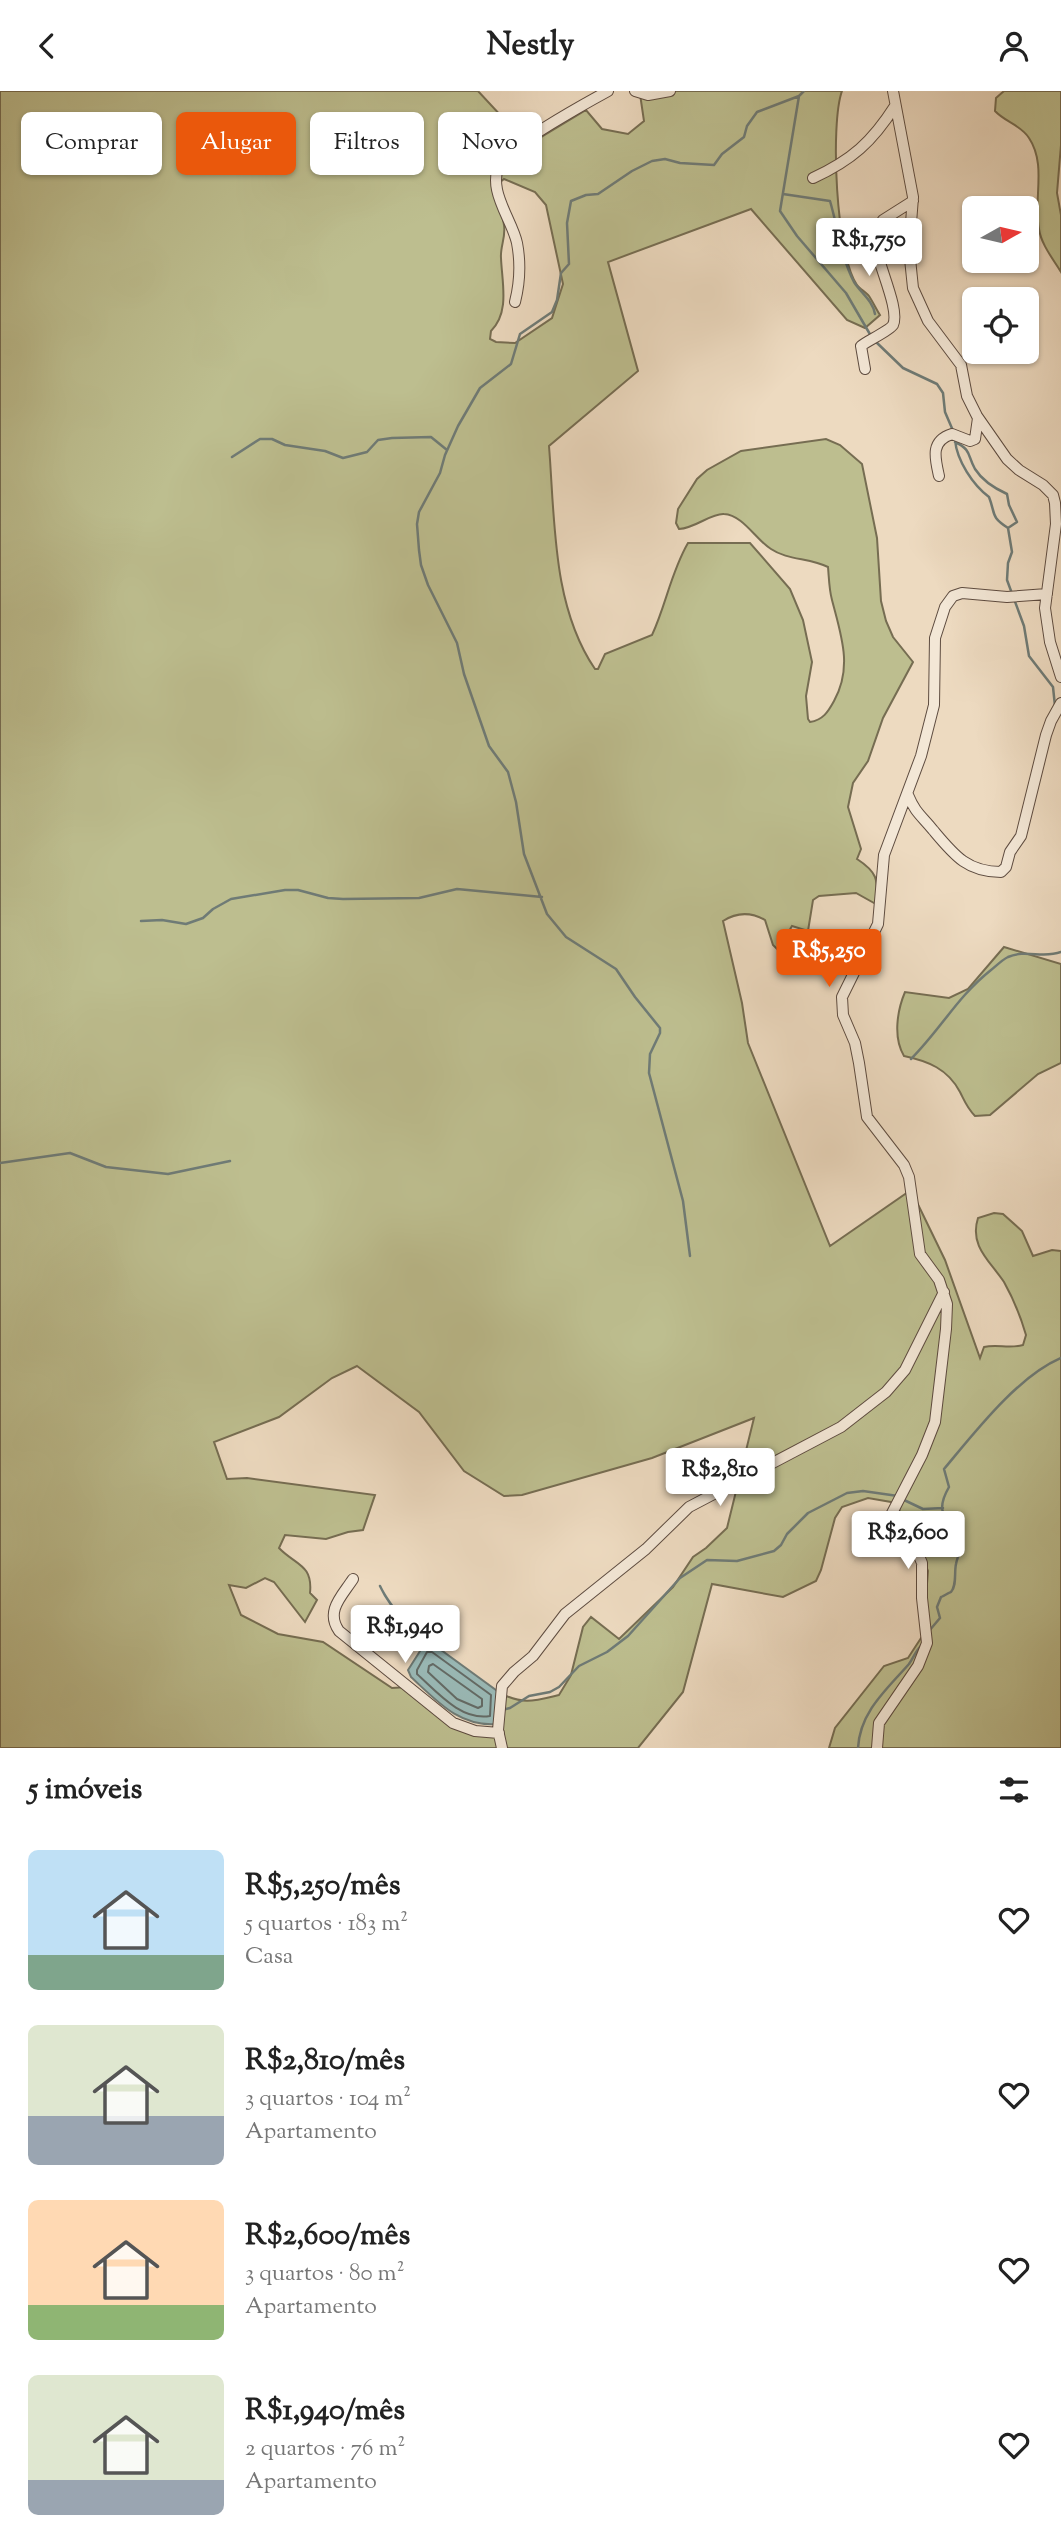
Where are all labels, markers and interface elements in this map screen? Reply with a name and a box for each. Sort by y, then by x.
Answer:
text: Nestly [486,23,575,69]
icon: back [28,27,66,65]
icon: person [995,27,1033,65]
chip: Comprar [21,112,162,175]
chip: Alugar [176,112,296,175]
chip: Filtros [310,112,424,175]
chip: Novo [438,112,542,175]
north arrow [962,196,1040,273]
map controls [962,196,1039,364]
pin: R$1,750 [804,219,934,278]
text: R$1,750 [832,224,906,257]
button: locate [962,287,1039,364]
pin: R$5,250 [764,929,894,989]
text: R$5,250 [792,935,866,968]
pin: R$2,810 [655,1449,785,1508]
text: R$2,810 [682,1454,758,1487]
pin: R$2,600 [843,1511,973,1571]
text: R$2,600 [868,1517,948,1550]
pin: R$1,940 [340,1605,470,1665]
text: R$1,940 [367,1611,443,1644]
text: 5 imóveis [28,1769,142,1812]
icon: filters [995,1771,1033,1809]
text: R$5,250/mês [245,1865,401,1908]
icon: home [84,1878,168,1962]
icon: heart [995,1901,1033,1939]
text: 5 quartos · 183 m² [245,1908,408,1941]
text: Casa [245,1941,293,1974]
text: R$2,810/mês [245,2040,405,2083]
icon: home [84,2053,168,2137]
icon: heart [995,2076,1033,2114]
text: 3 quartos · 104 m² [245,2083,411,2116]
text: Apartamento [245,2116,377,2149]
text: R$2,600/mês [245,2215,410,2258]
icon: home [84,2228,168,2312]
icon: heart [995,2251,1033,2289]
text: 3 quartos · 80 m² [245,2258,404,2291]
text: Apartamento [245,2291,377,2324]
text: R$1,940/mês [245,2390,405,2433]
icon: home [84,2403,168,2487]
icon: heart [995,2426,1033,2464]
text: 2 quartos · 76 m² [245,2433,405,2466]
text: Apartamento [245,2466,377,2499]

